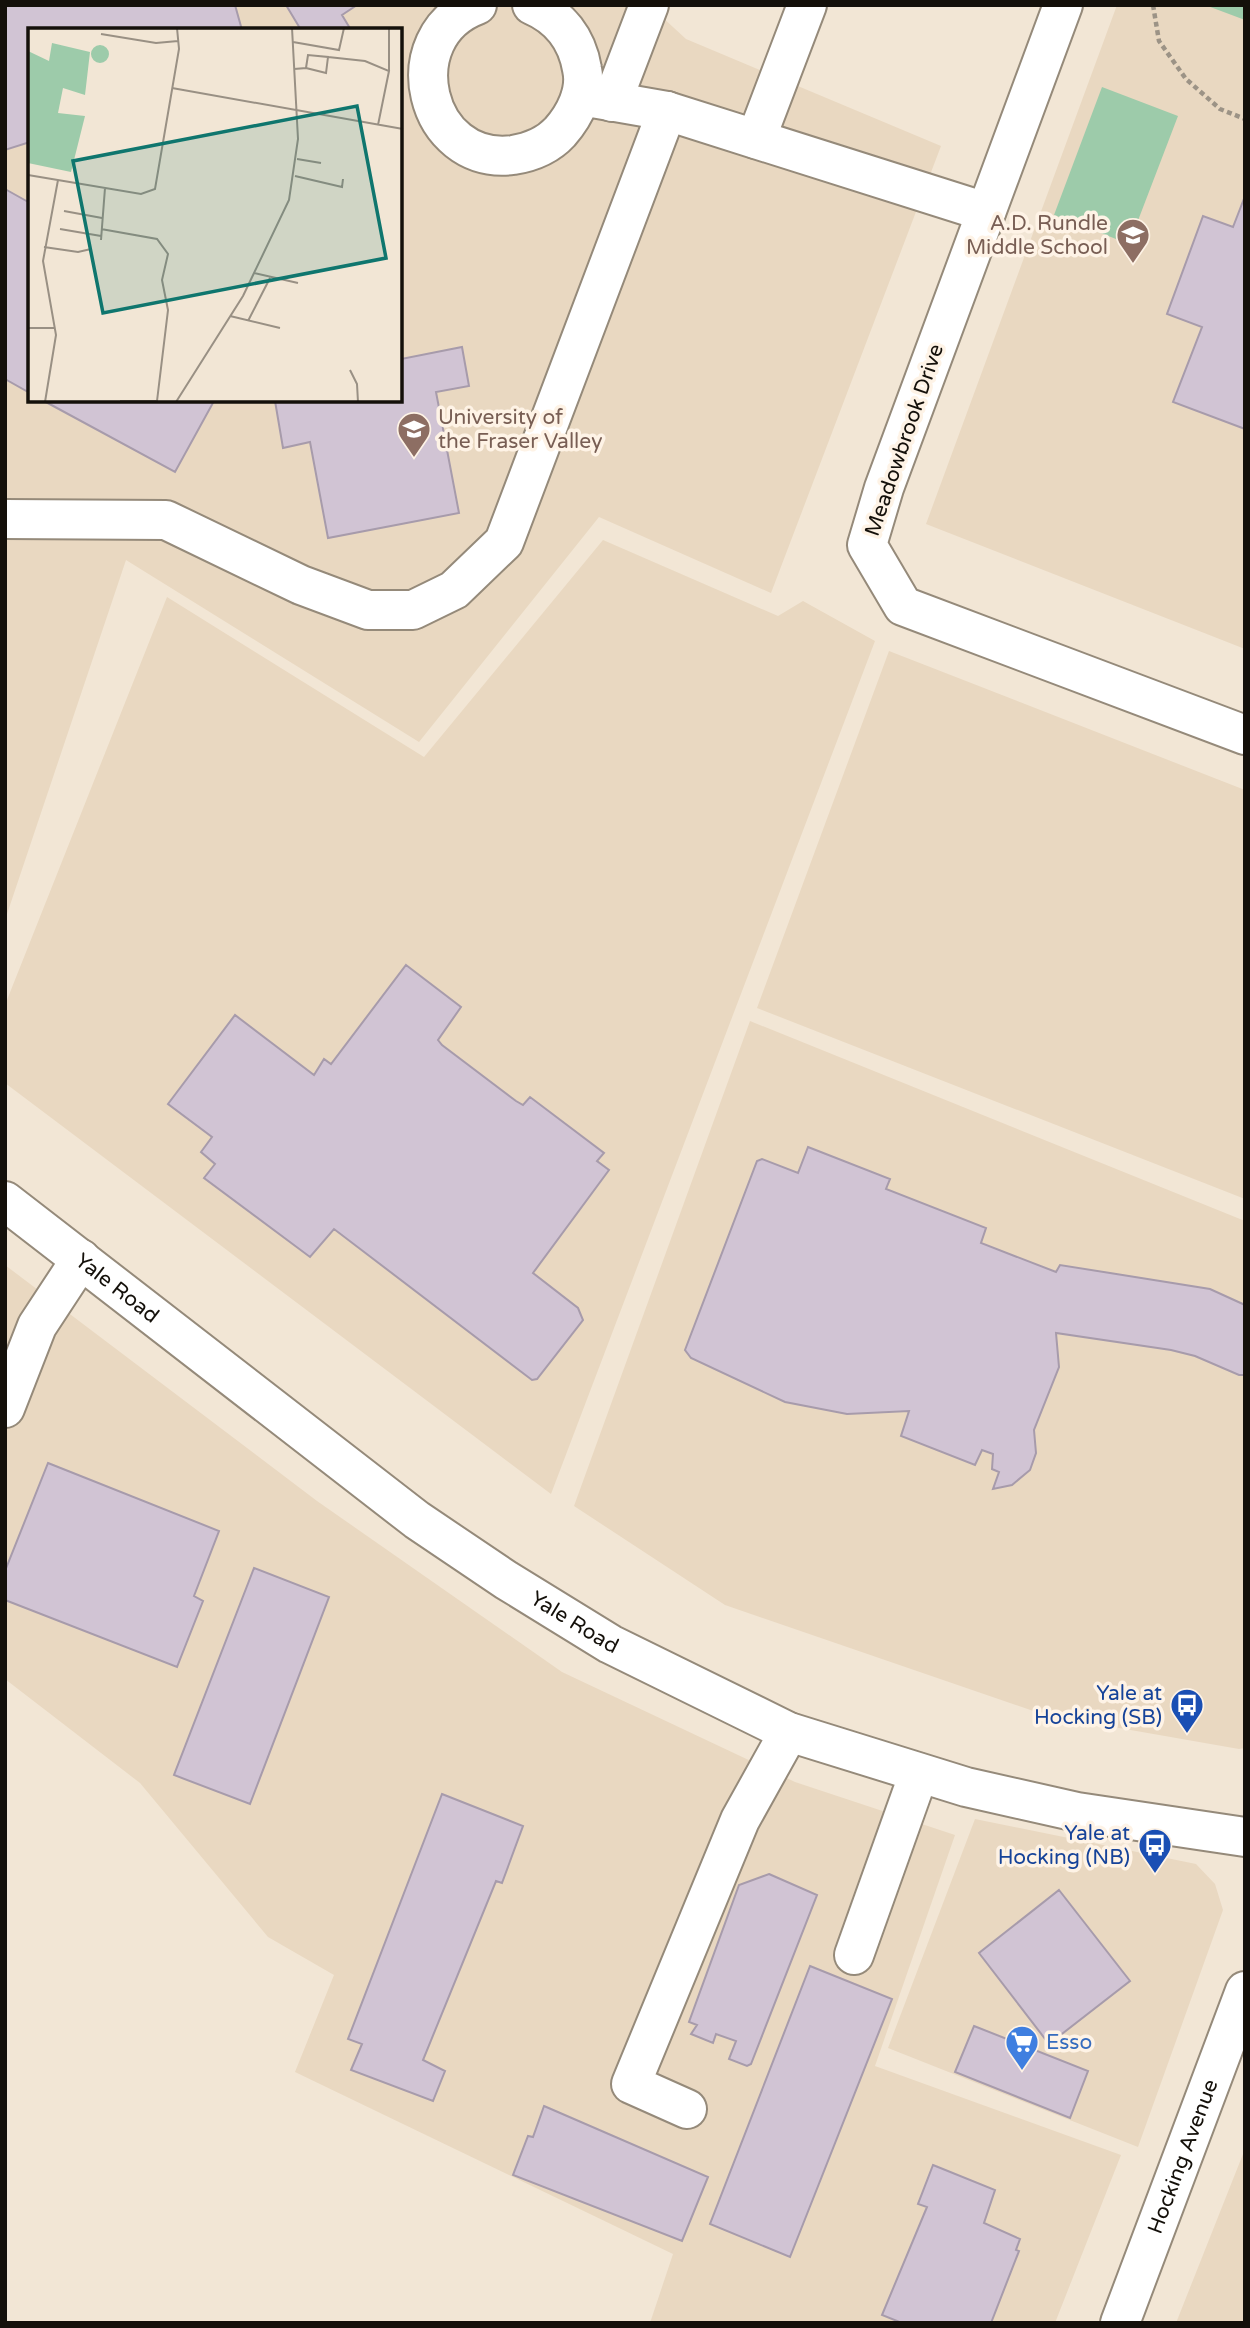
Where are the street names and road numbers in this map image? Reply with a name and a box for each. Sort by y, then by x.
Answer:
street label: Meadowbrook Drive [860,341,949,539]
street label: Yale Road [70,1248,164,1328]
street label: Yale Road [526,1586,622,1659]
street label: Hocking Avenue [1143,2076,1224,2237]

